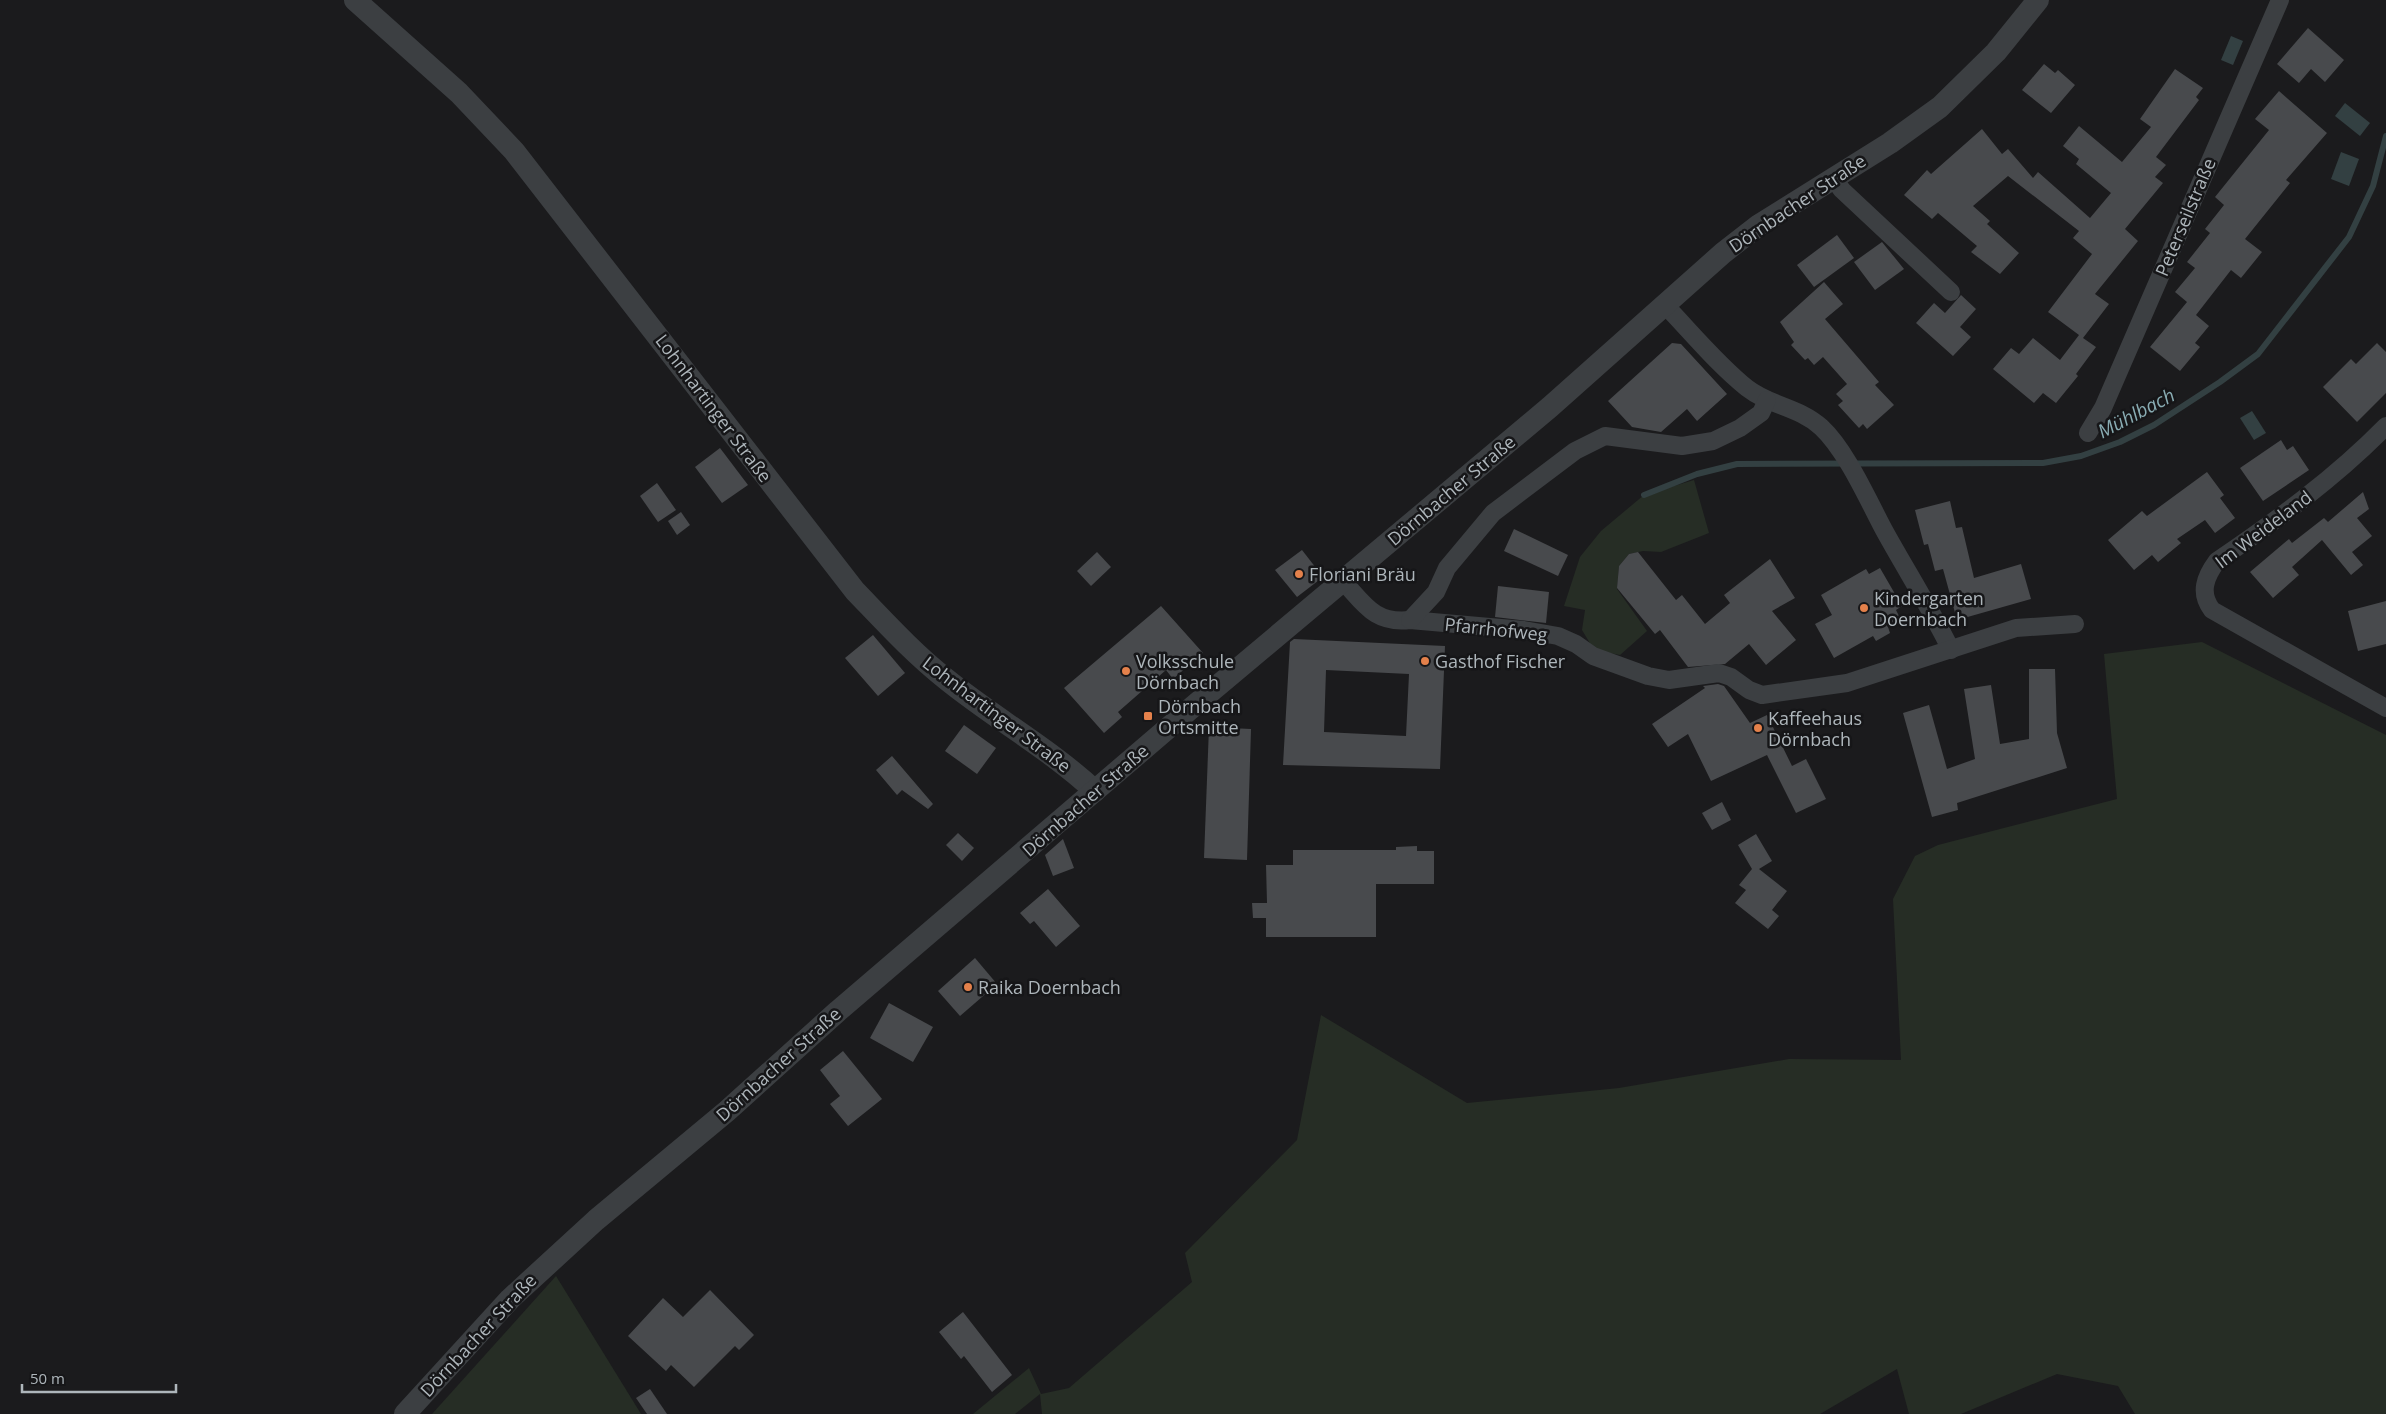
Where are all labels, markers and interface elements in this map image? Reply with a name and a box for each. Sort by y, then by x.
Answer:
street label: Dörnbacher Straße [1724,148,1870,258]
street label: Peterseilstraße [2149,154,2221,280]
street label: Lohnhartinger Straße [650,329,778,487]
water label: Mühlbach [2093,382,2179,444]
street label: Dörnbacher Straße [1382,429,1520,551]
street label: Im Weideland [2210,485,2316,573]
place label: Floriani Bräu [1309,562,1416,586]
marker: Floriani Bräu [1293,568,1305,580]
place label: Kindergarten Doernbach [1874,586,1984,631]
marker: Kindergarten Doernbach [1858,602,1870,614]
street label: Pfarrhofweg [1443,612,1549,646]
place label: Volksschule Dörnbach [1136,649,1234,694]
place label: Gasthof Fischer [1435,649,1566,673]
street label: Lohnhartinger Straße [918,650,1076,778]
marker: Gasthof Fischer [1419,655,1431,667]
marker: Volksschule Dörnbach [1120,665,1132,677]
place label: Dörnbach Ortsmitte [1158,694,1241,739]
place label: Kaffeehaus Dörnbach [1768,706,1862,751]
marker: Dörnbach Ortsmitte [1142,710,1154,722]
marker: Kaffeehaus Dörnbach [1752,722,1764,734]
street label: Dörnbacher Straße [1017,738,1153,862]
place label: Raika Doernbach [978,975,1121,999]
marker: Raika Doernbach [962,981,974,993]
street label: Dörnbacher Straße [710,1002,846,1126]
street label: Dörnbacher Straße [415,1268,541,1402]
scale bar [22,1362,176,1394]
text: 50 m [30,1368,65,1388]

